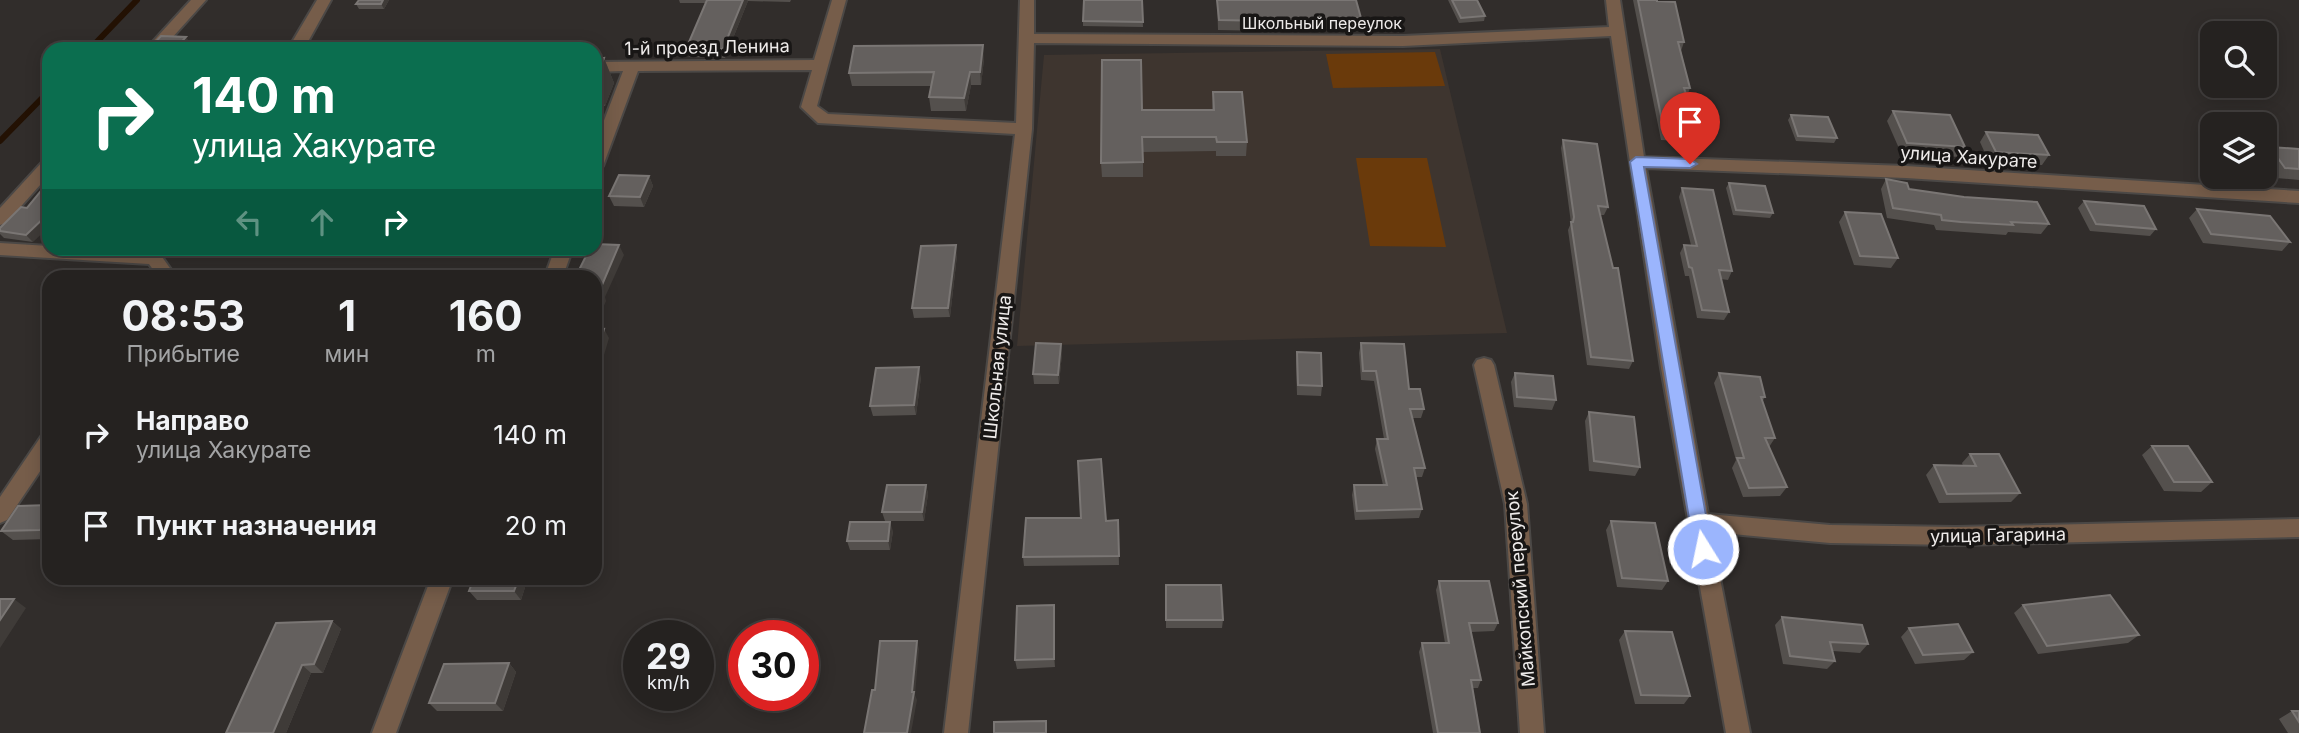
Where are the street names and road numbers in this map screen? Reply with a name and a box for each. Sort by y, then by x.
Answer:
street label: Школьный переулок [1242,13,1402,33]
street label: 1-й проезд Ленина [624,35,790,59]
street label: улица Хакурате [1900,142,2038,172]
street label: Школьная улица [979,294,1015,440]
street label: Майкопский переулок [1501,490,1539,688]
street label: улица Гагарина [1930,523,2066,547]

